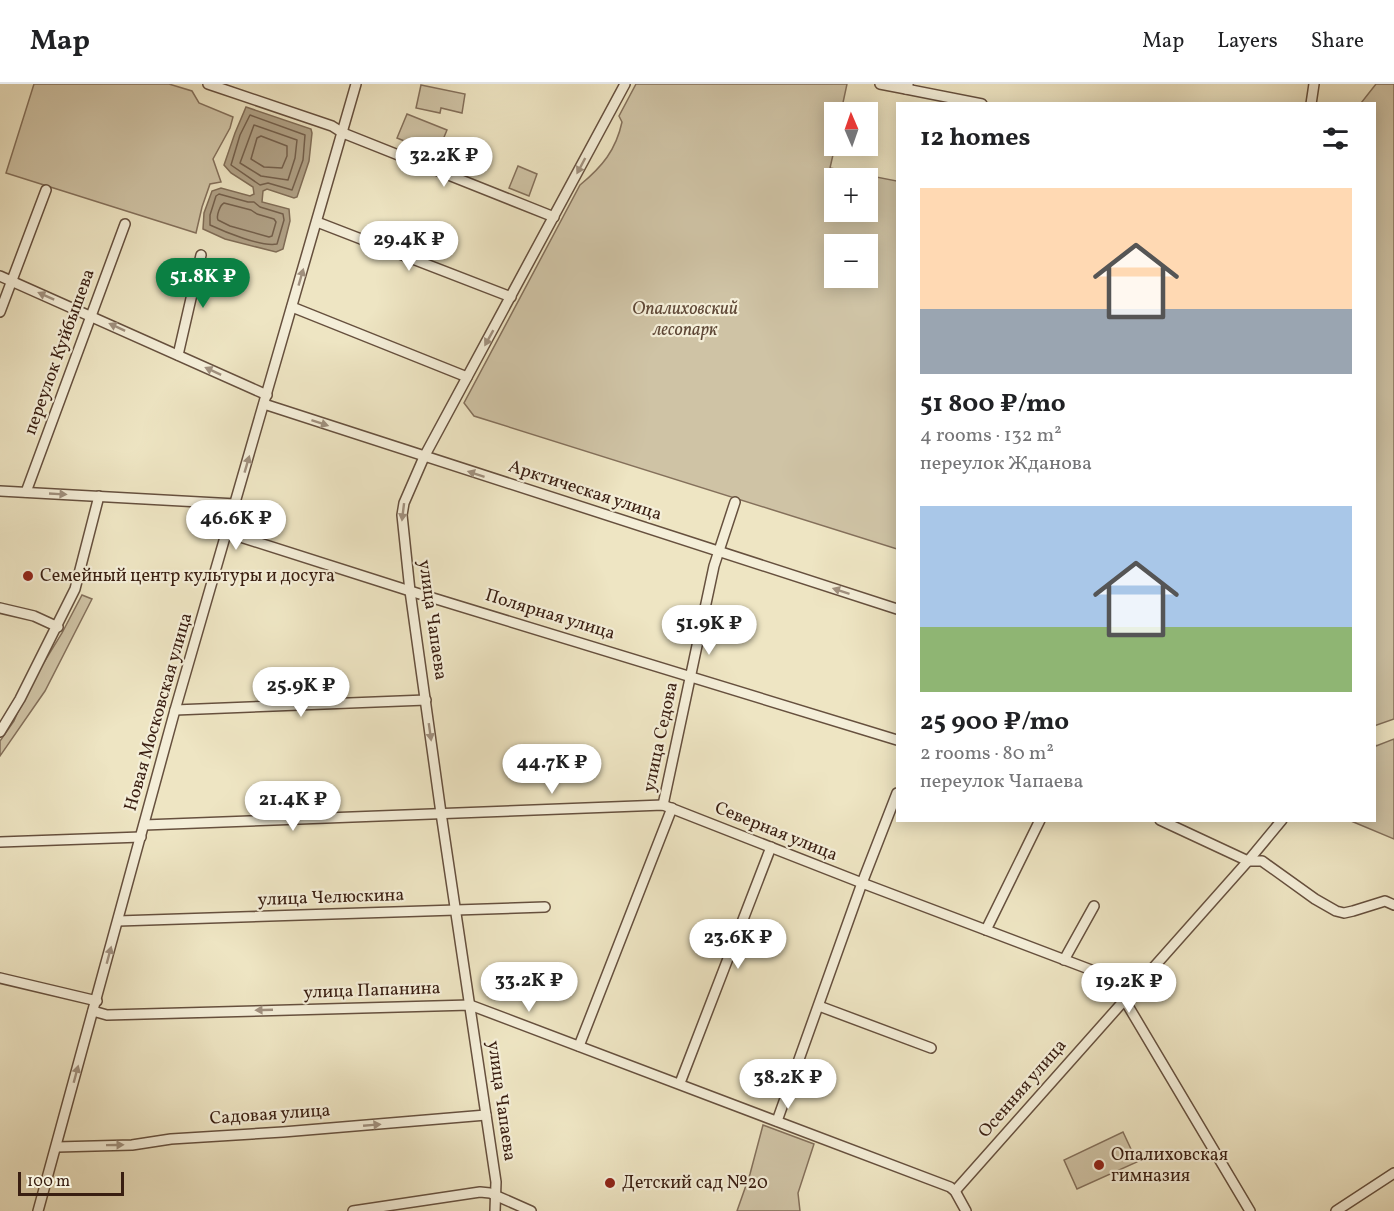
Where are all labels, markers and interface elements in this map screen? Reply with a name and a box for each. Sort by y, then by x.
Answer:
text: Map [30,22,90,61]
text: Map [1142,27,1184,56]
text: Layers [1217,27,1278,56]
text: Share [1311,27,1364,56]
north arrow [824,102,878,156]
map controls [824,102,878,288]
text: 12 homes [920,120,1031,156]
icon: filters [1319,122,1352,155]
pin: 32.2K ₽ [389,137,499,188]
text: 32.2K ₽ [410,142,478,170]
one-way arrow [576,158,586,175]
button: + [824,168,878,222]
pin: 29.4K ₽ [354,221,464,272]
text: 29.4K ₽ [373,226,445,254]
icon: home [1082,227,1190,335]
button: − [824,234,878,288]
pin: 51.8K ₽ [148,258,258,309]
text: 51.8K ₽ [170,263,236,291]
street label: переулок Куйбышева [18,266,102,438]
one-way arrow [297,268,306,286]
one-way arrow [37,290,55,300]
park label: Опалиховский лесопарк [632,297,738,343]
one-way arrow [107,322,125,332]
one-way arrow [483,330,494,346]
one-way arrow [205,367,222,376]
text: 51 800 ₽/mo [920,386,1066,422]
one-way arrow [311,418,329,428]
text: 4 rooms · 132 m² [920,422,1062,450]
text: переулок Жданова [920,450,1092,478]
street label: Арктическая улица [505,454,665,528]
one-way arrow [243,455,252,473]
one-way arrow [467,468,485,478]
one-way arrow [49,489,68,498]
pin: 46.6K ₽ [181,500,291,551]
one-way arrow [399,503,408,522]
text: 46.6K ₽ [200,505,272,533]
icon: home [1082,545,1190,653]
street label: улица Чапаева [411,558,453,682]
place label: Семейный центр культуры и досуга [40,564,335,589]
marker: Семейный центр культуры и досуга [21,569,35,583]
street label: Полярная улица [482,583,618,647]
one-way arrow [832,586,850,595]
pin: 51.9K ₽ [654,605,764,656]
street label: Новая Московская улица [119,610,199,814]
text: 51.9K ₽ [676,610,742,638]
pin: 25.9K ₽ [246,667,356,718]
text: 25.9K ₽ [267,672,335,700]
street label: улица Седова [637,680,685,794]
text: 25 900 ₽/mo [920,704,1069,740]
one-way arrow [426,722,435,741]
text: 2 rooms · 80 m² [920,740,1054,768]
pin: 44.7K ₽ [497,744,607,795]
text: 44.7K ₽ [516,749,588,777]
text: переулок Чапаева [920,768,1083,796]
pin: 21.4K ₽ [238,781,348,832]
text: 21.4K ₽ [259,786,327,814]
street label: Северная улица [711,796,841,868]
street label: улица Челюскина [257,883,405,913]
pin: 23.6K ₽ [683,919,793,970]
text: 23.6K ₽ [703,924,773,952]
one-way arrow [105,946,114,964]
pin: 33.2K ₽ [474,962,584,1013]
pin: 19.2K ₽ [1074,963,1184,1014]
text: 33.2K ₽ [495,967,563,995]
text: 19.2K ₽ [1095,968,1163,996]
street label: улица Папанина [303,976,441,1006]
one-way arrow [255,1006,274,1015]
street label: Осенняя улица [973,1034,1073,1144]
street label: улица Чапаева [480,1039,522,1163]
pin: 38.2K ₽ [733,1059,843,1110]
text: 38.2K ₽ [753,1064,823,1092]
one-way arrow [72,1065,82,1083]
street label: Садовая улица [209,1098,331,1132]
one-way arrow [363,1120,382,1130]
one-way arrow [106,1141,125,1150]
place label: Опалиховская гимназия [1111,1143,1228,1189]
marker: Опалиховская гимназия [1092,1158,1106,1172]
scale bar [18,1169,124,1196]
text: 100 m [27,1171,70,1193]
place label: Детский сад №20 [622,1171,768,1196]
marker: Детский сад №20 [603,1176,617,1190]

